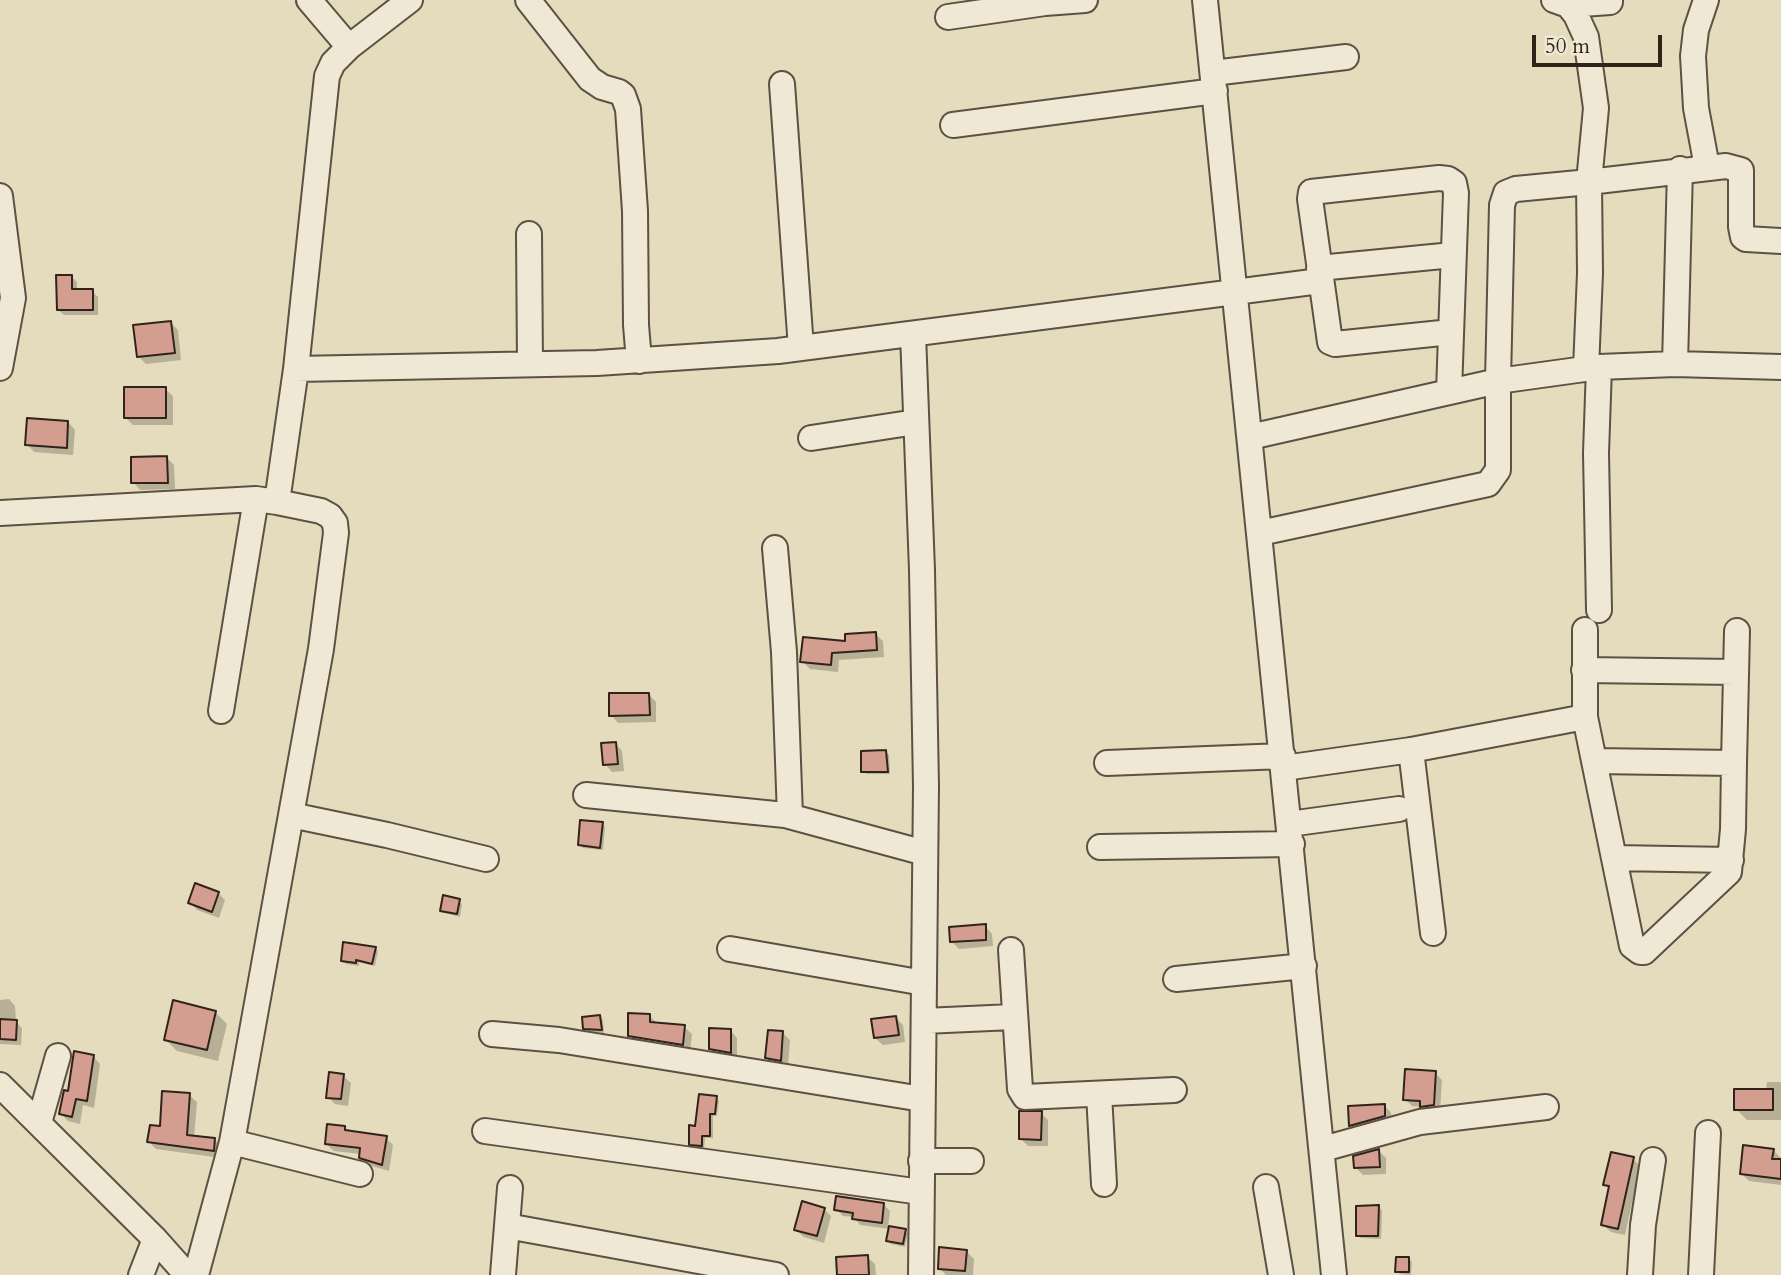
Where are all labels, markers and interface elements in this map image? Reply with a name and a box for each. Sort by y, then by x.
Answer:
scale bar [1536,21,1666,65]
text: 50 m [1545,32,1590,61]

